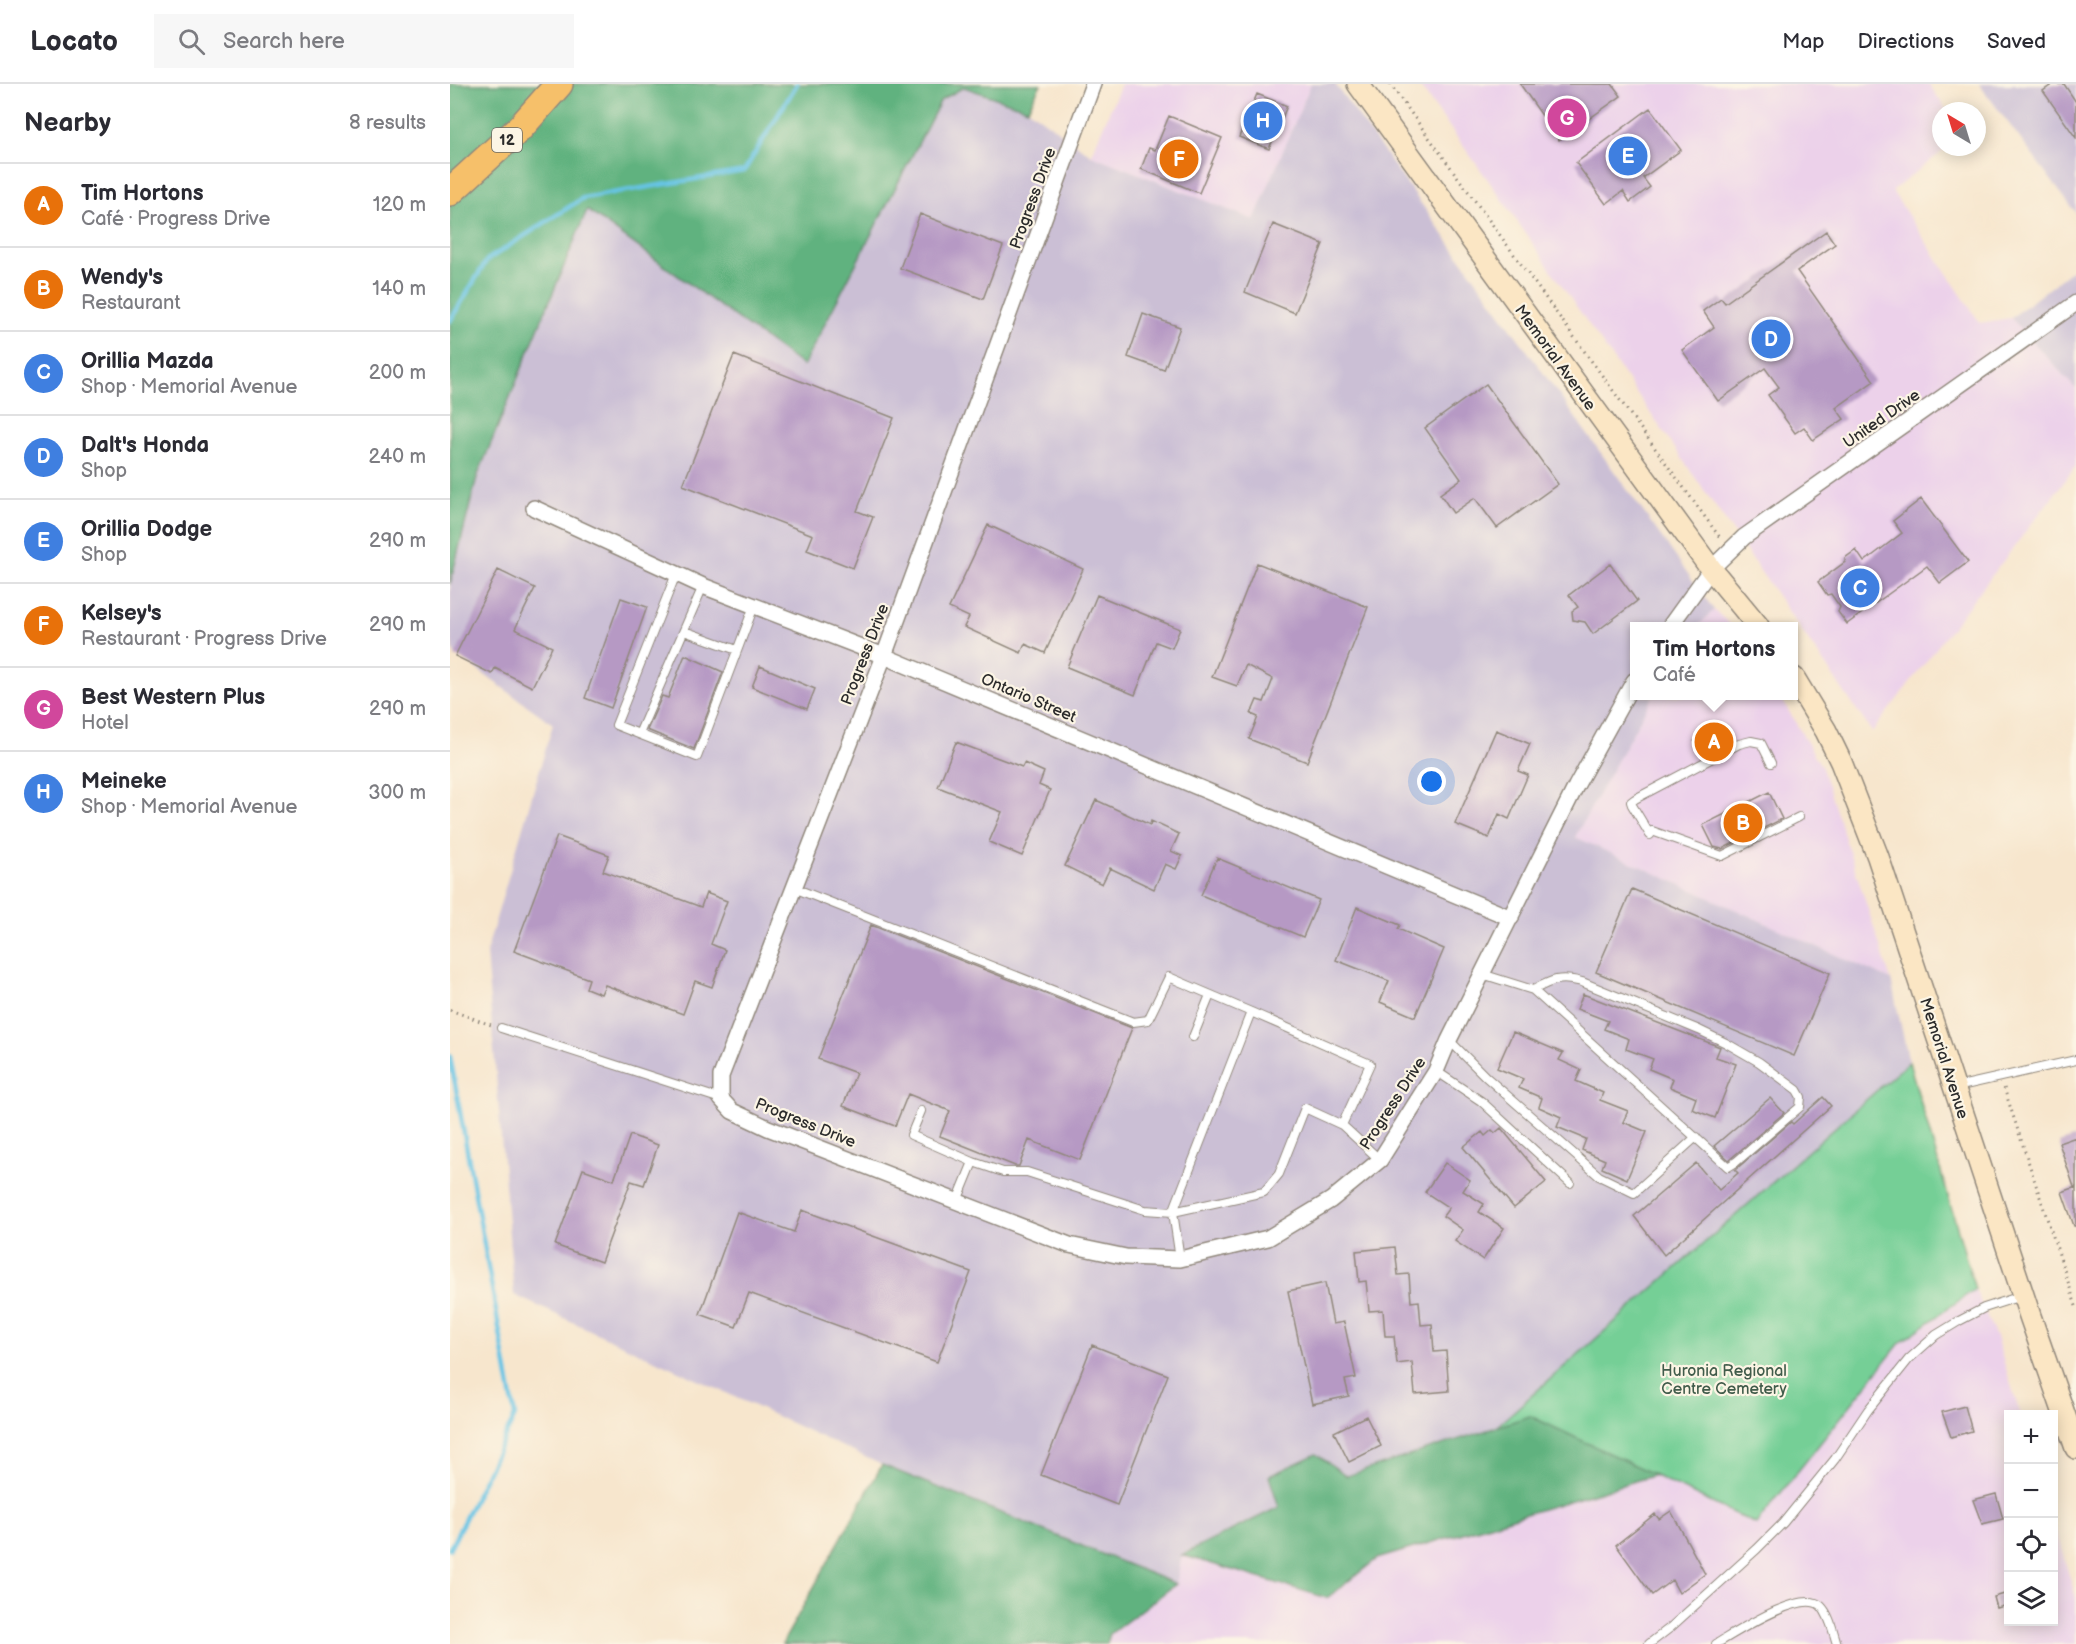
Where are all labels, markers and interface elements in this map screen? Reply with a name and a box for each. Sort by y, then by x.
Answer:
search box [154,14,574,68]
text: Locato [30,25,118,58]
icon: search [175,25,208,58]
text: Search here [223,28,345,55]
text: Map [1782,29,1825,54]
text: Directions [1858,29,1954,54]
text: Saved [1987,29,2046,54]
pin: G [1548,96,1586,141]
pin: H [1244,99,1282,144]
north arrow [1932,102,1986,156]
text: Nearby [24,108,111,139]
text: 8 results [349,111,426,135]
road number: 12 [492,128,522,152]
pin: E [1608,134,1648,178]
pin: F [1160,136,1198,182]
street label: Progress Drive [1006,145,1061,252]
text: Tim Hortons [81,180,204,207]
text: A [37,193,50,217]
text: 120 m [373,193,426,217]
text: Café · Progress Drive [81,207,270,231]
text: Wendy's [81,264,163,291]
text: B [36,277,51,301]
text: 140 m [372,277,426,301]
text: Restaurant [81,291,181,315]
street label: Memorial Avenue [1510,301,1600,415]
pin: D [1752,316,1790,362]
text: Orillia Mazda [81,348,214,375]
text: C [36,361,51,385]
text: 200 m [369,361,426,385]
text: Shop · Memorial Avenue [81,375,297,399]
street label: United Drive [1840,385,1924,453]
text: Dalt's Honda [81,432,209,459]
text: D [37,445,50,469]
text: 240 m [369,445,426,469]
text: Shop [81,459,127,483]
text: Orillia Dodge [81,516,212,543]
text: E [37,529,50,553]
text: 290 m [369,529,426,553]
text: Shop [81,543,127,567]
pin: C [1840,566,1880,610]
text: Kelsey's [81,600,162,627]
street label: Progress Drive [837,601,894,708]
text: F [37,613,50,637]
text: 290 m [369,613,426,637]
popup [1630,622,1798,700]
text: Restaurant · Progress Drive [81,627,327,651]
text: Tim Hortons [1653,636,1775,663]
text: Café [1653,663,1696,687]
street label: Ontario Street [978,670,1079,727]
text: Best Western Plus [81,684,265,711]
text: G [36,697,51,721]
text: 290 m [369,697,426,721]
text: Hotel [81,711,129,735]
pin: A [1694,720,1734,764]
your location [1417,767,1446,796]
text: Meineke [81,768,167,795]
text: H [36,781,51,805]
text: 300 m [368,781,426,805]
text: Shop · Memorial Avenue [81,795,297,819]
pin: B [1724,800,1762,846]
street label: Memorial Avenue [1915,996,1972,1122]
street label: Progress Drive [1356,1054,1431,1154]
street label: Progress Drive [752,1095,859,1152]
park label: Huronia Regional Centre Cemetery [1661,1362,1787,1399]
map controls [2004,1410,2058,1626]
button: + [2004,1410,2058,1464]
button: − [2004,1464,2058,1518]
button: locate [2004,1518,2058,1572]
button: layers [2004,1572,2058,1626]

